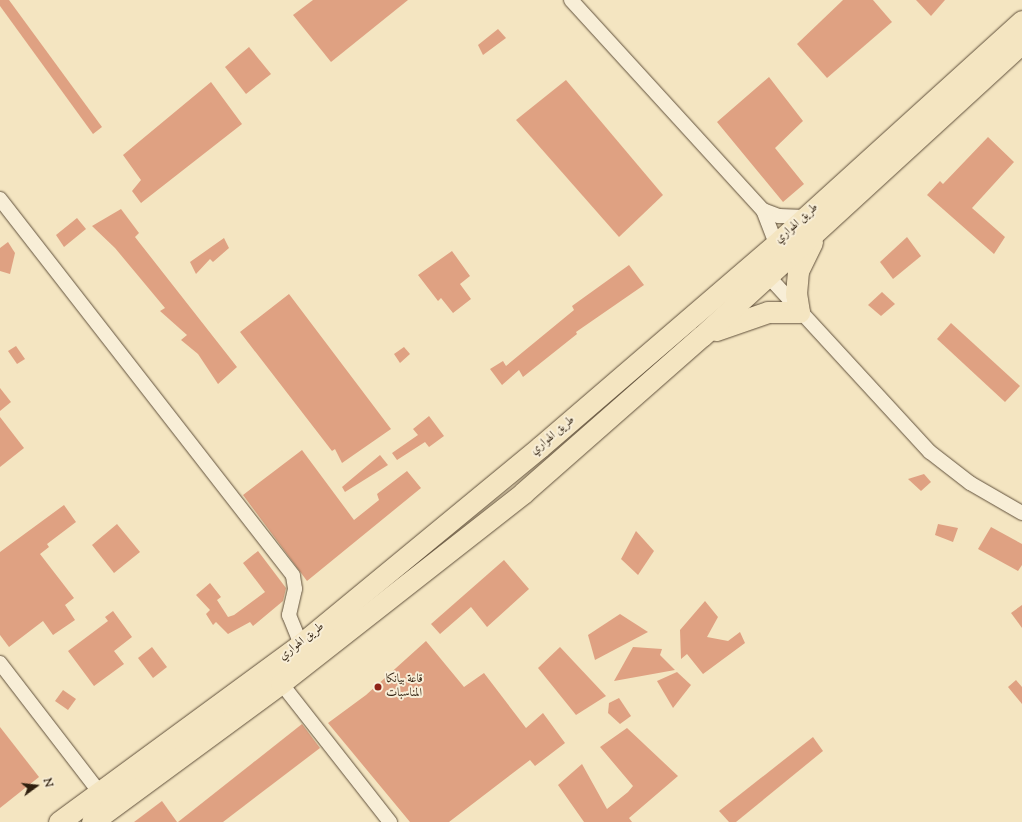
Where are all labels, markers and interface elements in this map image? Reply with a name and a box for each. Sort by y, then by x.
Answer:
street label: طريق الهواري [772,201,822,247]
street label: طريق الهواري [528,413,578,459]
street label: طريق الهواري [277,620,327,664]
place label: قاعة بيانكا المناسبات [386,673,423,701]
marker: قاعة بيانكا المناسبات [373,682,383,692]
north arrow [16,766,56,806]
text: N [39,777,56,789]

